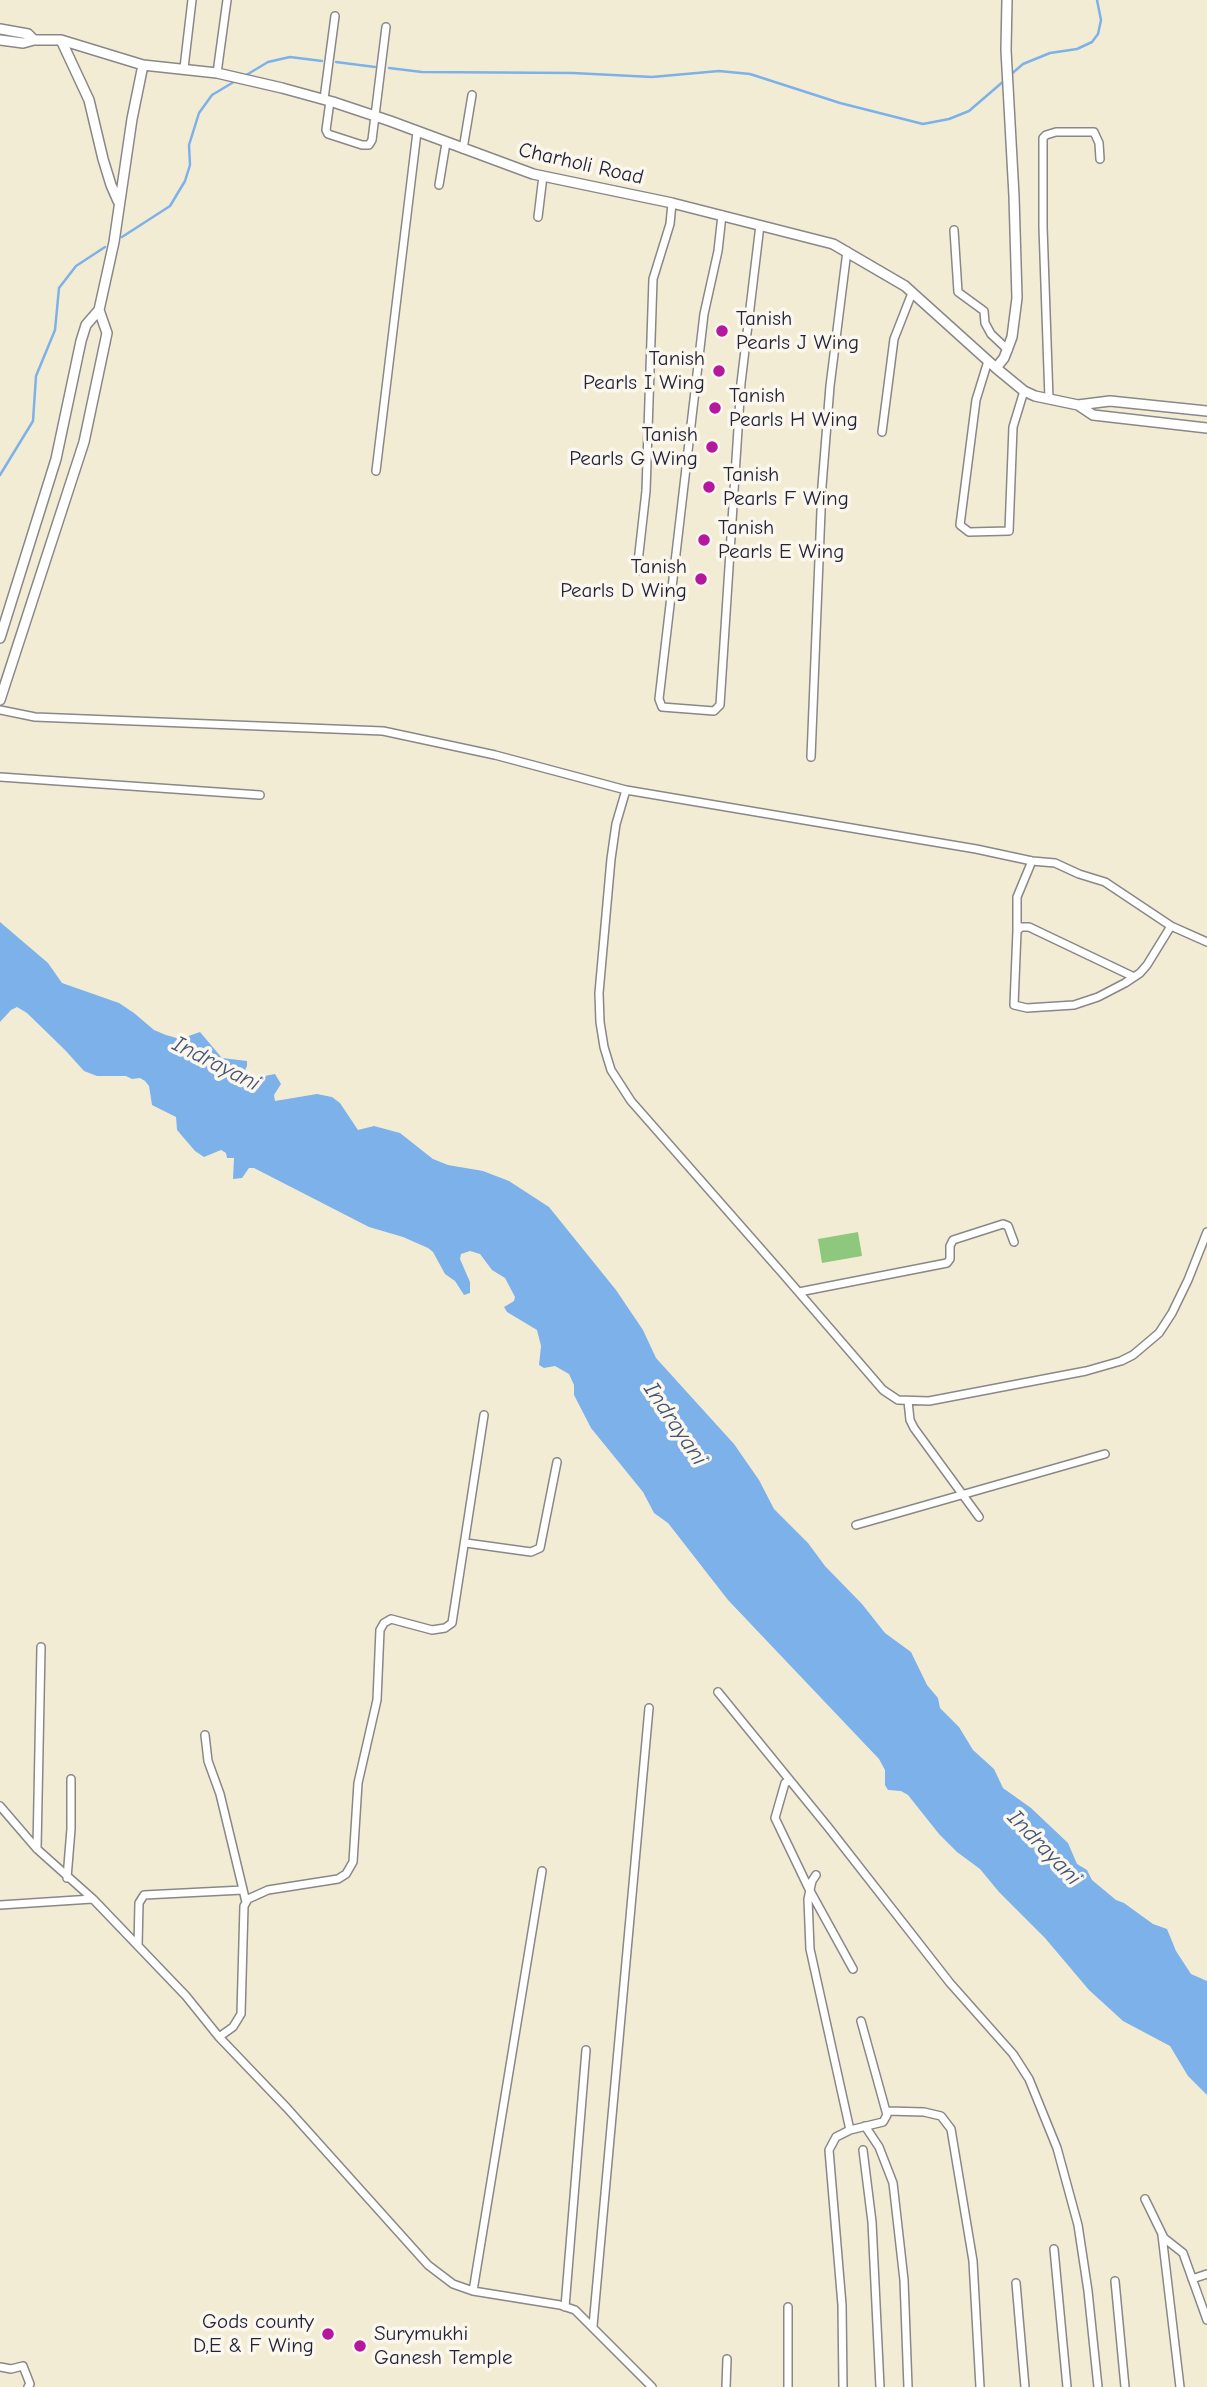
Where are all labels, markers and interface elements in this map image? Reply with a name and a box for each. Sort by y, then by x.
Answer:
street label: Charholi Road [516,137,646,191]
place label: Tanish Pearls J Wing [736,306,859,356]
marker: Tanish Pearls J Wing [714,323,730,339]
place label: Tanish Pearls I Wing [583,346,705,396]
marker: Tanish Pearls I Wing [711,363,727,379]
place label: Tanish Pearls H Wing [729,383,858,433]
marker: Tanish Pearls H Wing [707,400,723,416]
place label: Tanish Pearls G Wing [569,422,698,472]
marker: Tanish Pearls G Wing [704,439,720,455]
place label: Tanish Pearls F Wing [723,462,849,512]
marker: Tanish Pearls F Wing [701,479,717,495]
place label: Tanish Pearls E Wing [718,515,844,565]
marker: Tanish Pearls E Wing [696,532,712,548]
place label: Tanish Pearls D Wing [560,554,687,604]
marker: Tanish Pearls D Wing [693,571,709,587]
water label: Indrayani [168,1030,264,1098]
water label: Indrayani [637,1377,713,1471]
water label: Indrayani [1001,1804,1087,1892]
place label: Gods county D,E & F Wing [193,2309,314,2359]
place label: Surymukhi Ganesh Temple [374,2321,512,2371]
marker: Gods county D,E & F Wing [320,2326,336,2342]
marker: Surymukhi Ganesh Temple [352,2338,368,2354]

